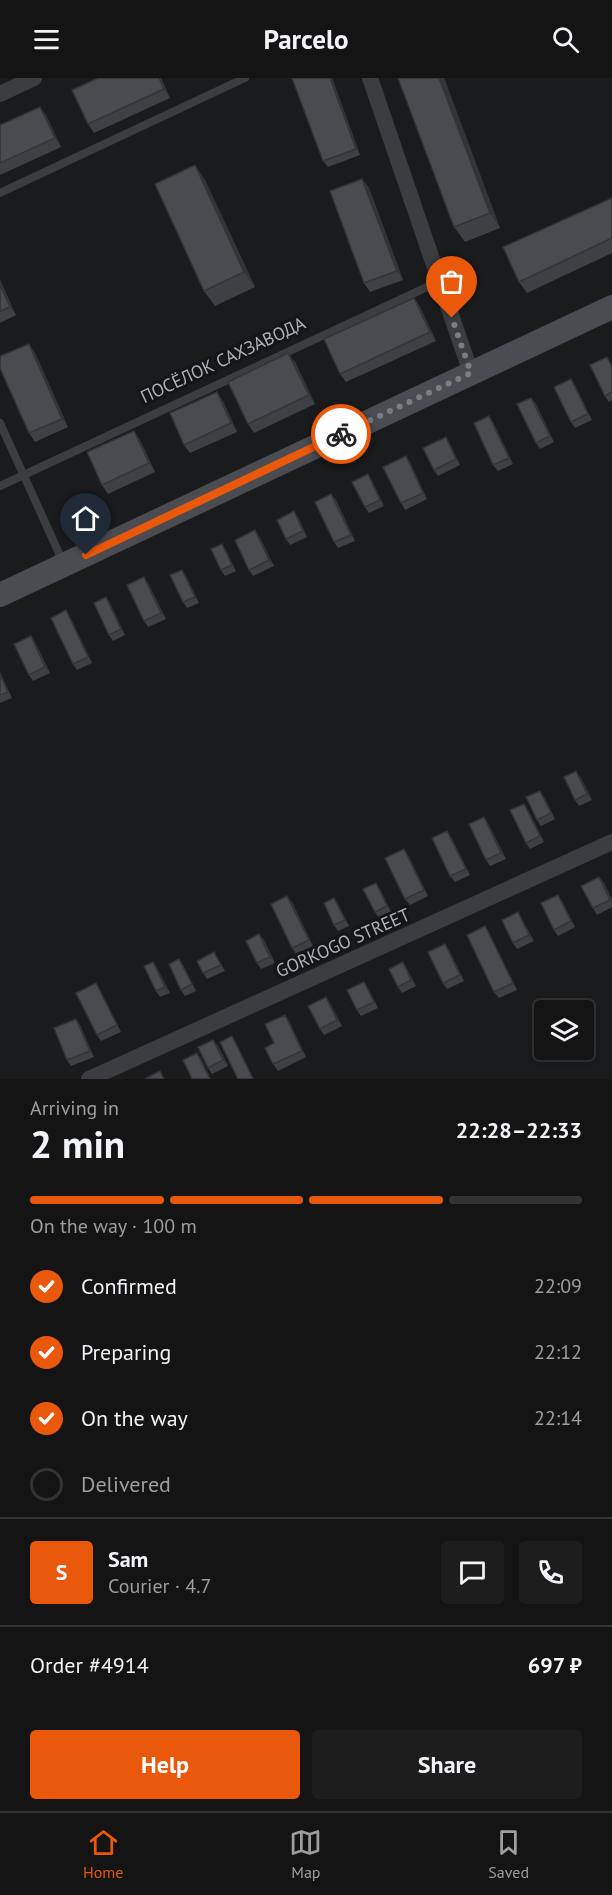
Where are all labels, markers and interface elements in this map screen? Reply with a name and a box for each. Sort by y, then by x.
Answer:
text: Parcelo [264,22,348,56]
icon: menu [30,23,63,56]
icon: search [549,23,582,56]
pin [426,256,477,318]
icon: bag [435,265,468,298]
street label: ПОСЁЛОК САХЗАВОДА [137,311,309,408]
courier [311,404,371,464]
icon: bike [325,418,358,451]
pin [60,493,111,555]
icon: home [69,502,102,535]
street label: GORKOGO STREET [272,903,413,982]
map controls [534,1000,594,1060]
button: layers [534,1000,594,1060]
text: Arriving in [30,1095,119,1121]
text: 22:28–22:33 [456,1116,582,1144]
text: 2 min [30,1118,125,1169]
text: On the way · 100 m [30,1213,197,1239]
icon: check [30,1270,63,1303]
text: Confirmed [81,1272,177,1300]
text: 22:09 [534,1273,582,1299]
icon: check [30,1336,63,1369]
text: Preparing [81,1338,171,1366]
text: 22:12 [534,1339,582,1365]
icon: check [30,1402,63,1435]
text: On the way [81,1404,188,1432]
text: 22:14 [534,1405,582,1431]
text: Delivered [81,1470,171,1498]
button: chat [441,1541,504,1604]
button: phone [519,1541,582,1604]
text: Sam [108,1545,148,1573]
text: S [56,1558,67,1586]
text: Courier · 4.7 [108,1573,211,1599]
text: Order #4914 [30,1651,149,1679]
text: 697 ₽ [528,1651,582,1679]
button: Help [30,1730,300,1799]
button: Share [312,1730,582,1799]
tab: Home [83,1826,123,1882]
tab: Map [289,1826,322,1882]
tab: Saved [488,1826,529,1882]

